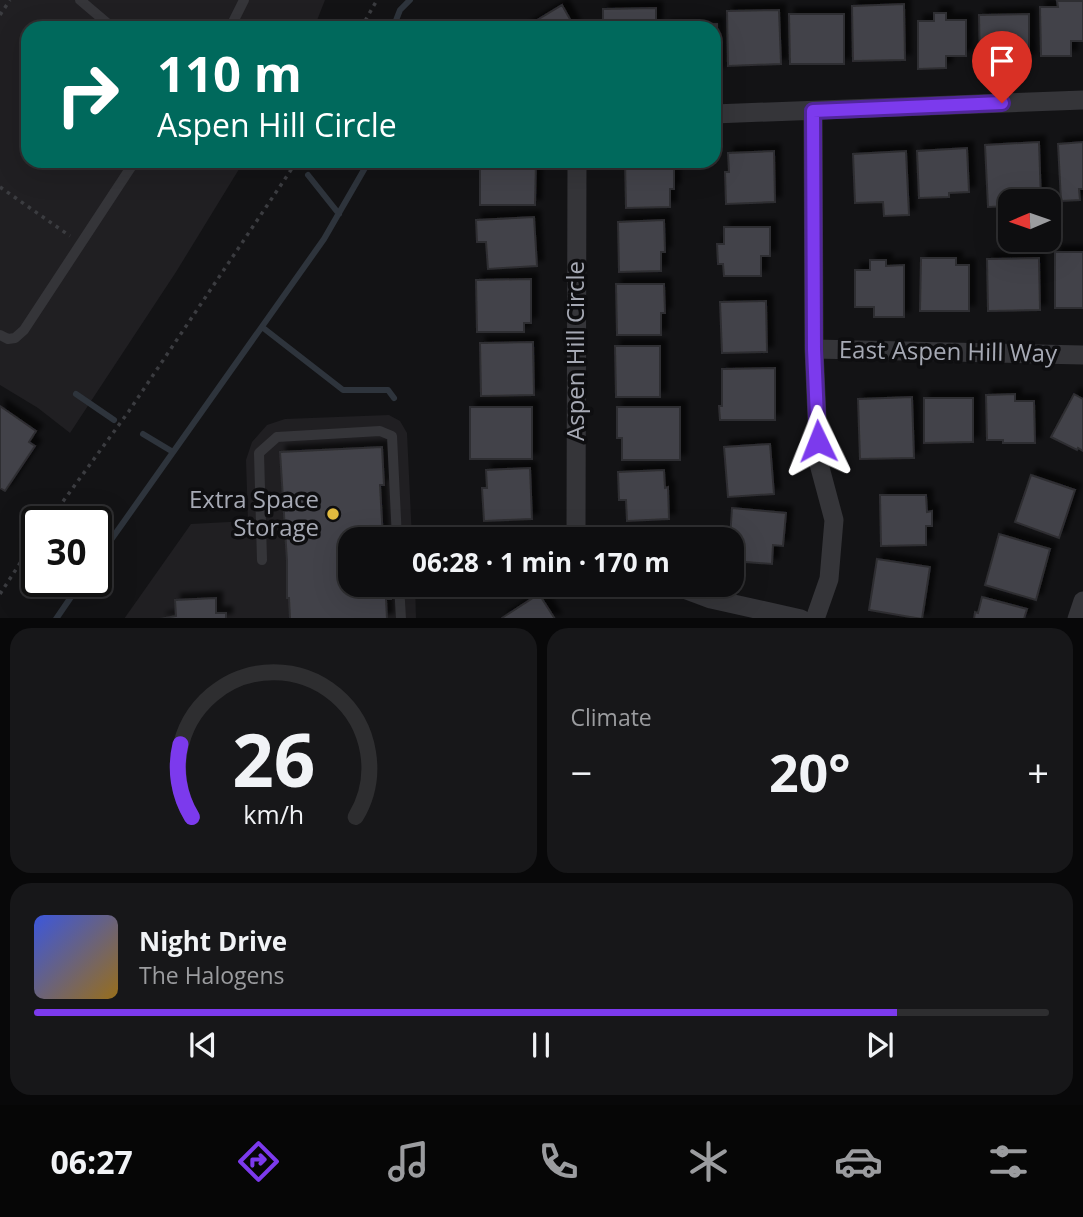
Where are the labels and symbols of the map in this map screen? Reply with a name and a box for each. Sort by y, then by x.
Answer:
pin [972,31,1032,103]
north arrow [998,189,1060,252]
street label: Aspen Hill Circle [558,261,591,441]
street label: East Aspen Hill Way [839,332,1058,369]
position arrow [781,404,855,478]
place label: Extra Space Storage [189,482,319,543]
speed limit sign: 30 [21,506,112,597]
marker: Extra Space Storage [325,506,341,522]

